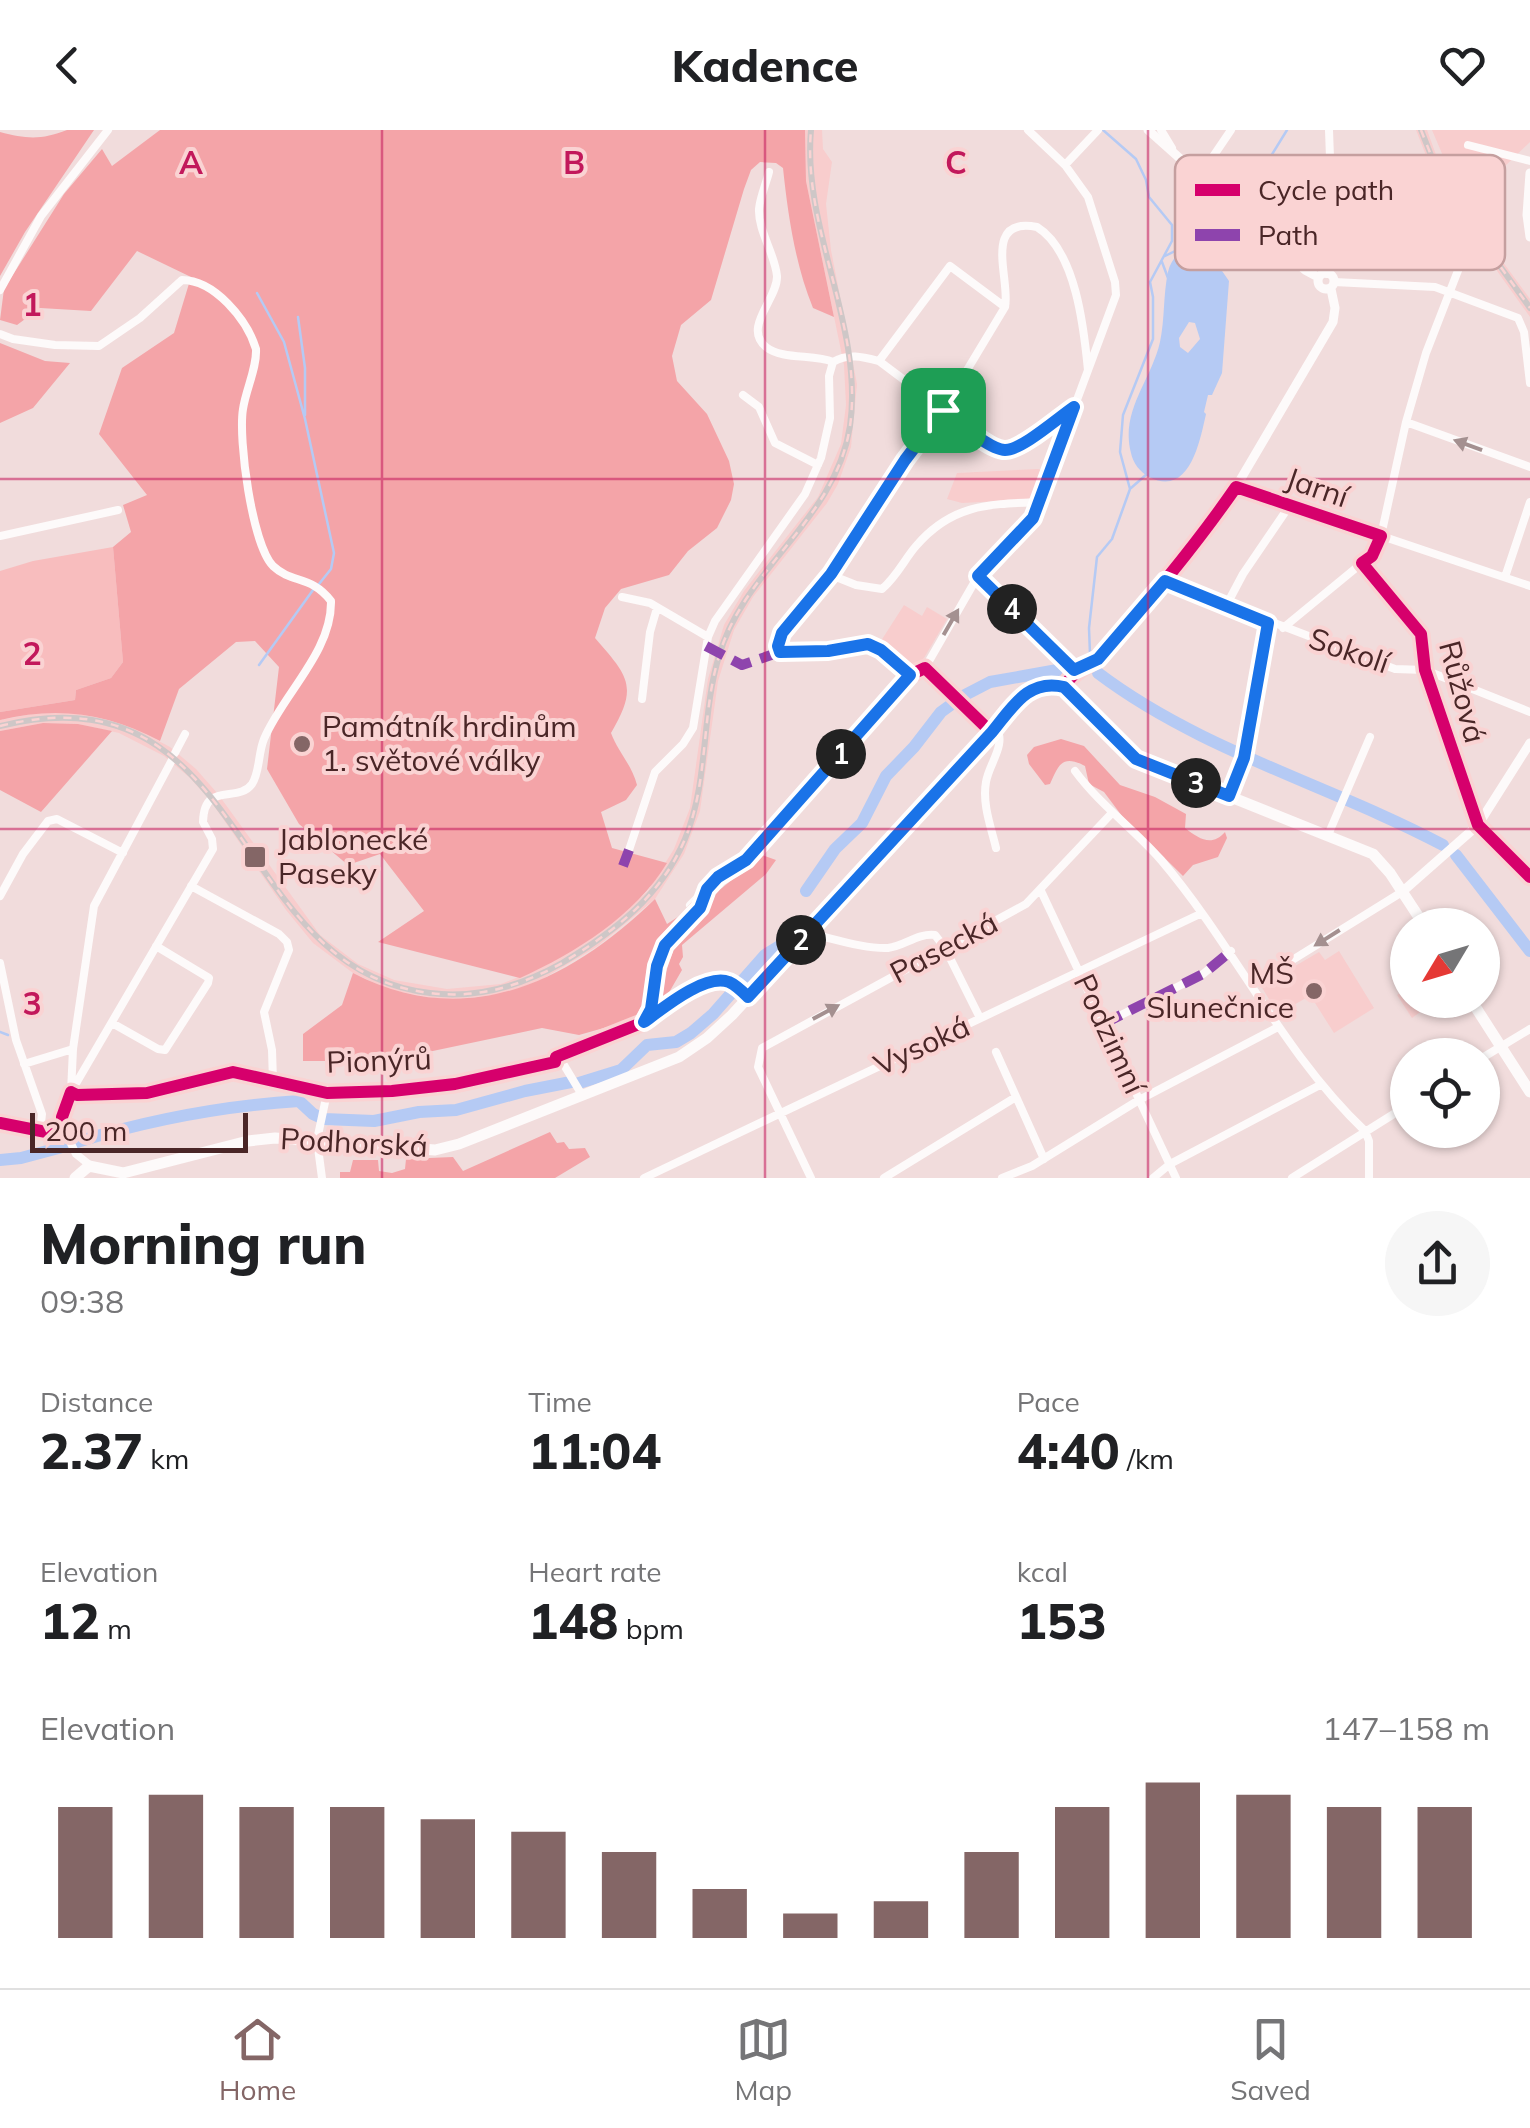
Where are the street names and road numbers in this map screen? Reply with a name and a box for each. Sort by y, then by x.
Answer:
street label: Jarní [1281,459,1355,516]
street label: Sokolí [1304,619,1396,682]
street label: Růžová [1431,637,1495,747]
street label: Pasecká [883,903,1004,991]
street label: Podzimní [1066,968,1155,1101]
street label: Vysoká [868,1006,975,1084]
street label: Pionýrů [326,1039,432,1081]
street label: Podhorská [279,1119,429,1165]

